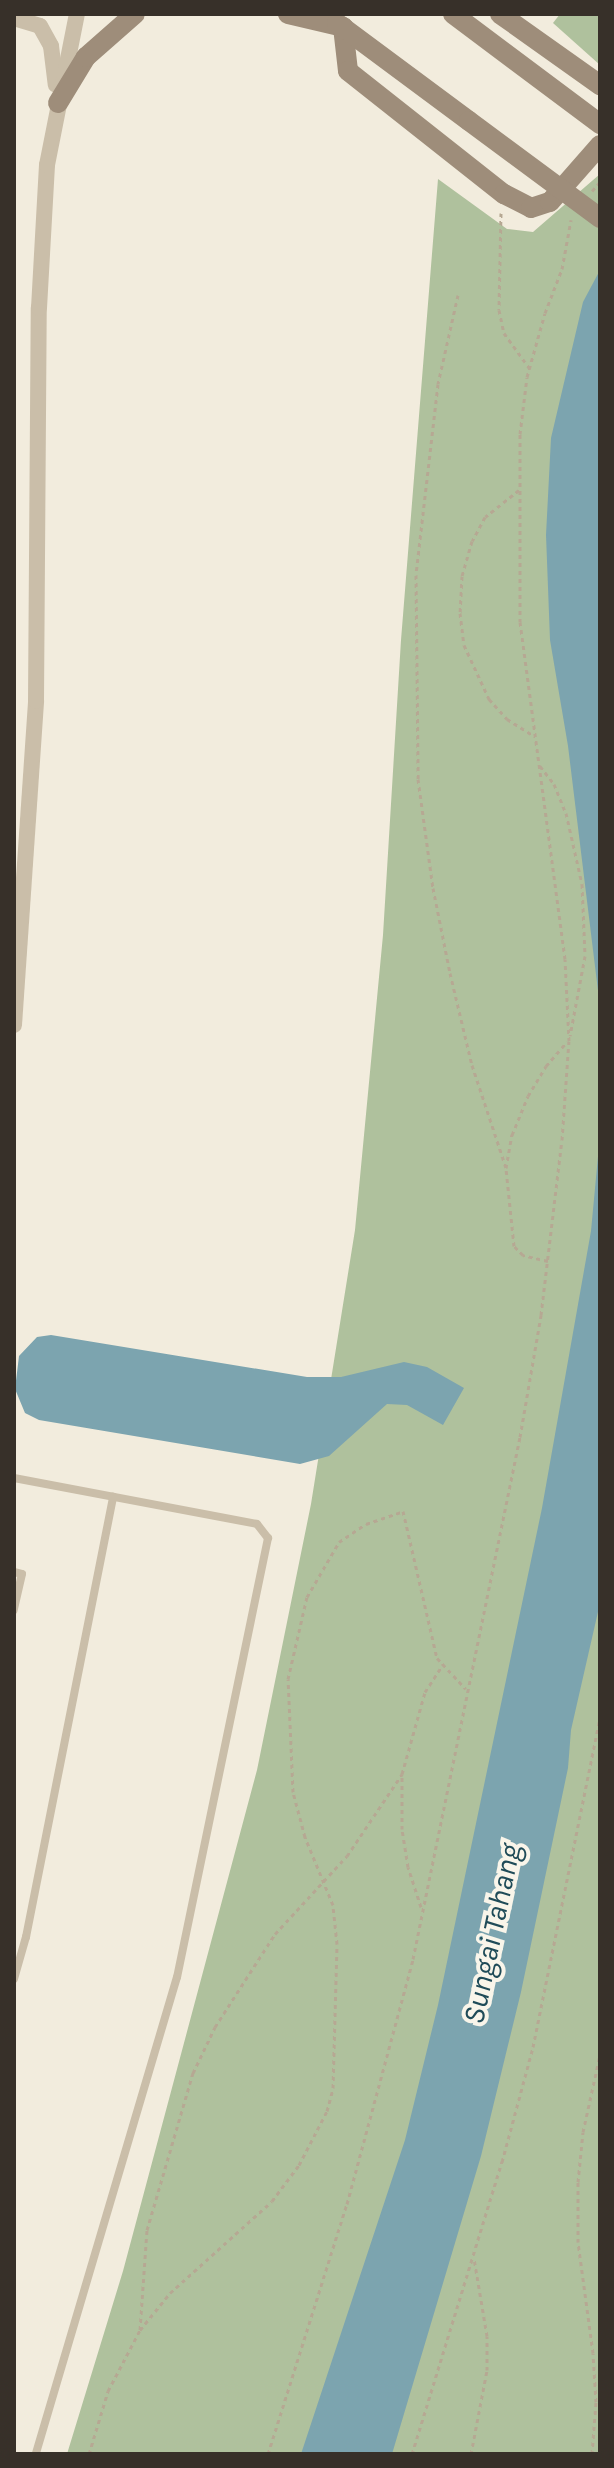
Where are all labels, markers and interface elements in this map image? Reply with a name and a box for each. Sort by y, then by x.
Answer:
water label: Sungai Tahang [455,1841,529,2027]

